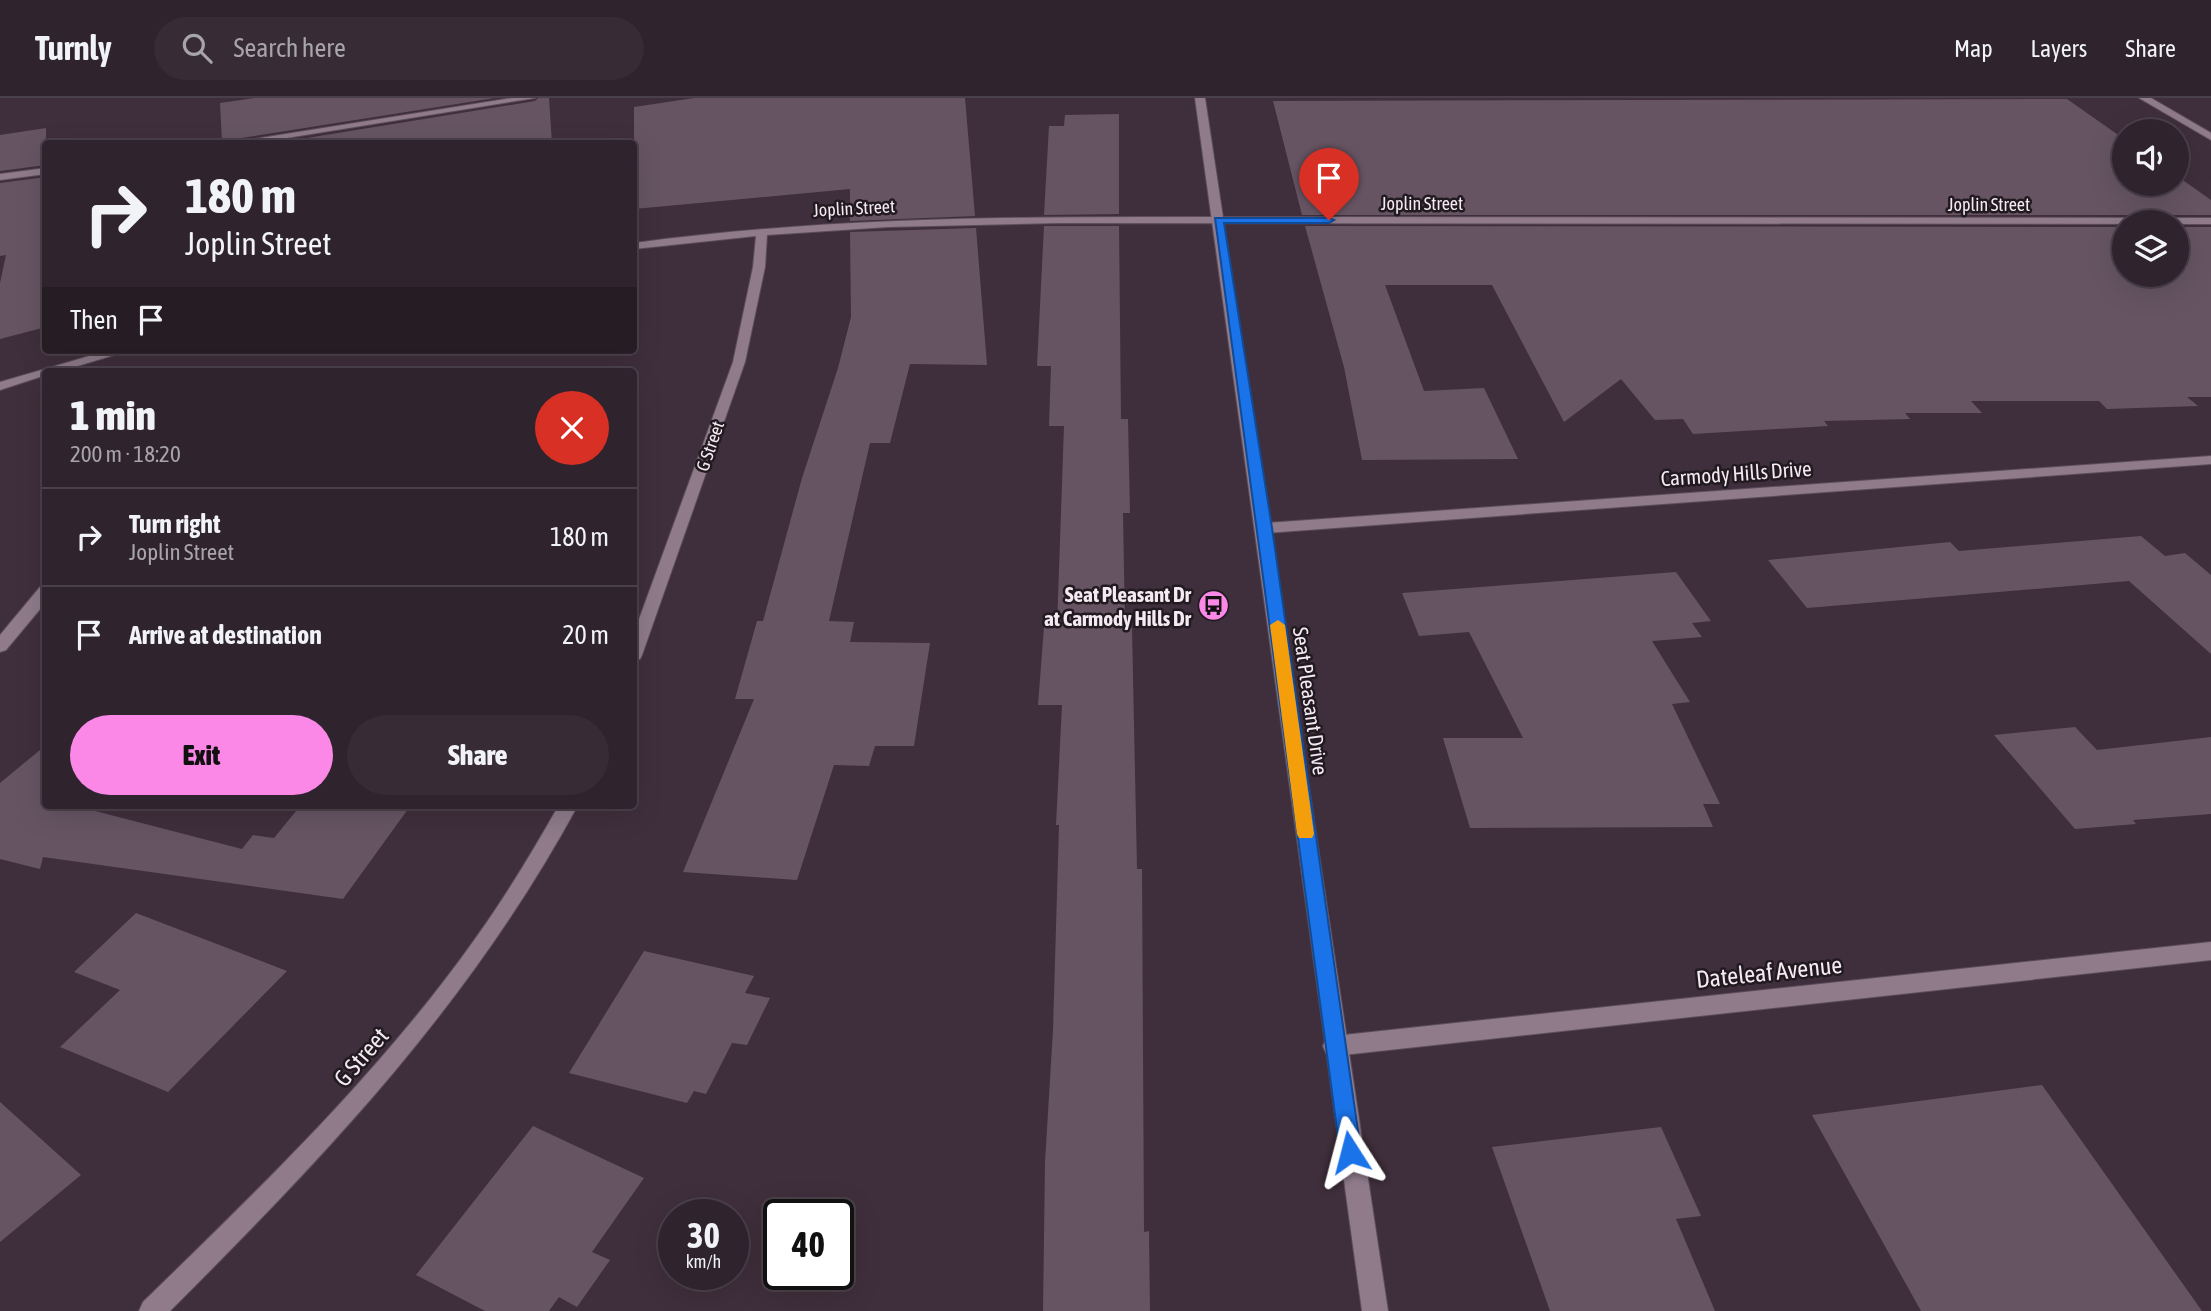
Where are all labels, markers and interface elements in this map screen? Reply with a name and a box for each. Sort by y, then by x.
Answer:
search box [154,17,644,80]
text: Turnly [35,29,112,67]
icon: search [178,29,216,67]
text: Search here [234,33,346,63]
text: Map [1954,35,1993,62]
text: Layers [2031,35,2087,62]
text: Share [2125,35,2176,62]
map controls [2112,119,2189,287]
button: sound [2112,119,2189,196]
pin [1299,148,1359,220]
icon: arrive [1310,159,1348,197]
text: 180 m [185,167,296,223]
icon: right [70,168,161,259]
street label: Joplin Street [1381,193,1463,214]
street label: Joplin Street [1948,194,2030,215]
street label: Joplin Street [812,195,896,221]
button: layers [2112,210,2189,287]
text: Joplin Street [185,225,331,262]
icon: arrive [132,301,170,339]
text: Then [70,305,118,335]
text: 1 min [70,391,156,439]
button: close [535,391,609,465]
street label: G Street [692,418,728,474]
text: 200 m · 18:20 [70,441,181,467]
street label: Carmody Hills Drive [1660,456,1812,490]
text: Turn right [129,509,220,539]
icon: right [70,518,108,556]
text: 180 m [550,522,609,552]
text: Joplin Street [129,539,234,565]
place label: Seat Pleasant Dr at Carmody Hills Dr [1044,582,1192,630]
bus stop icon: Seat Pleasant Dr at Carmody Hills Dr [1197,589,1231,623]
icon: arrive [70,616,108,654]
text: Arrive at destination [129,620,322,650]
text: 20 m [562,620,609,650]
street label: Seat Pleasant Drive [1289,626,1333,776]
button: Exit [70,715,333,795]
button: Share [347,715,609,795]
street label: Dateleaf Avenue [1695,951,1843,993]
street label: G Street [328,1022,394,1092]
position arrow [1313,1115,1387,1189]
speed limit sign: 40 [763,1199,854,1290]
text: 30 [687,1215,720,1255]
text: km/h [686,1251,721,1272]

